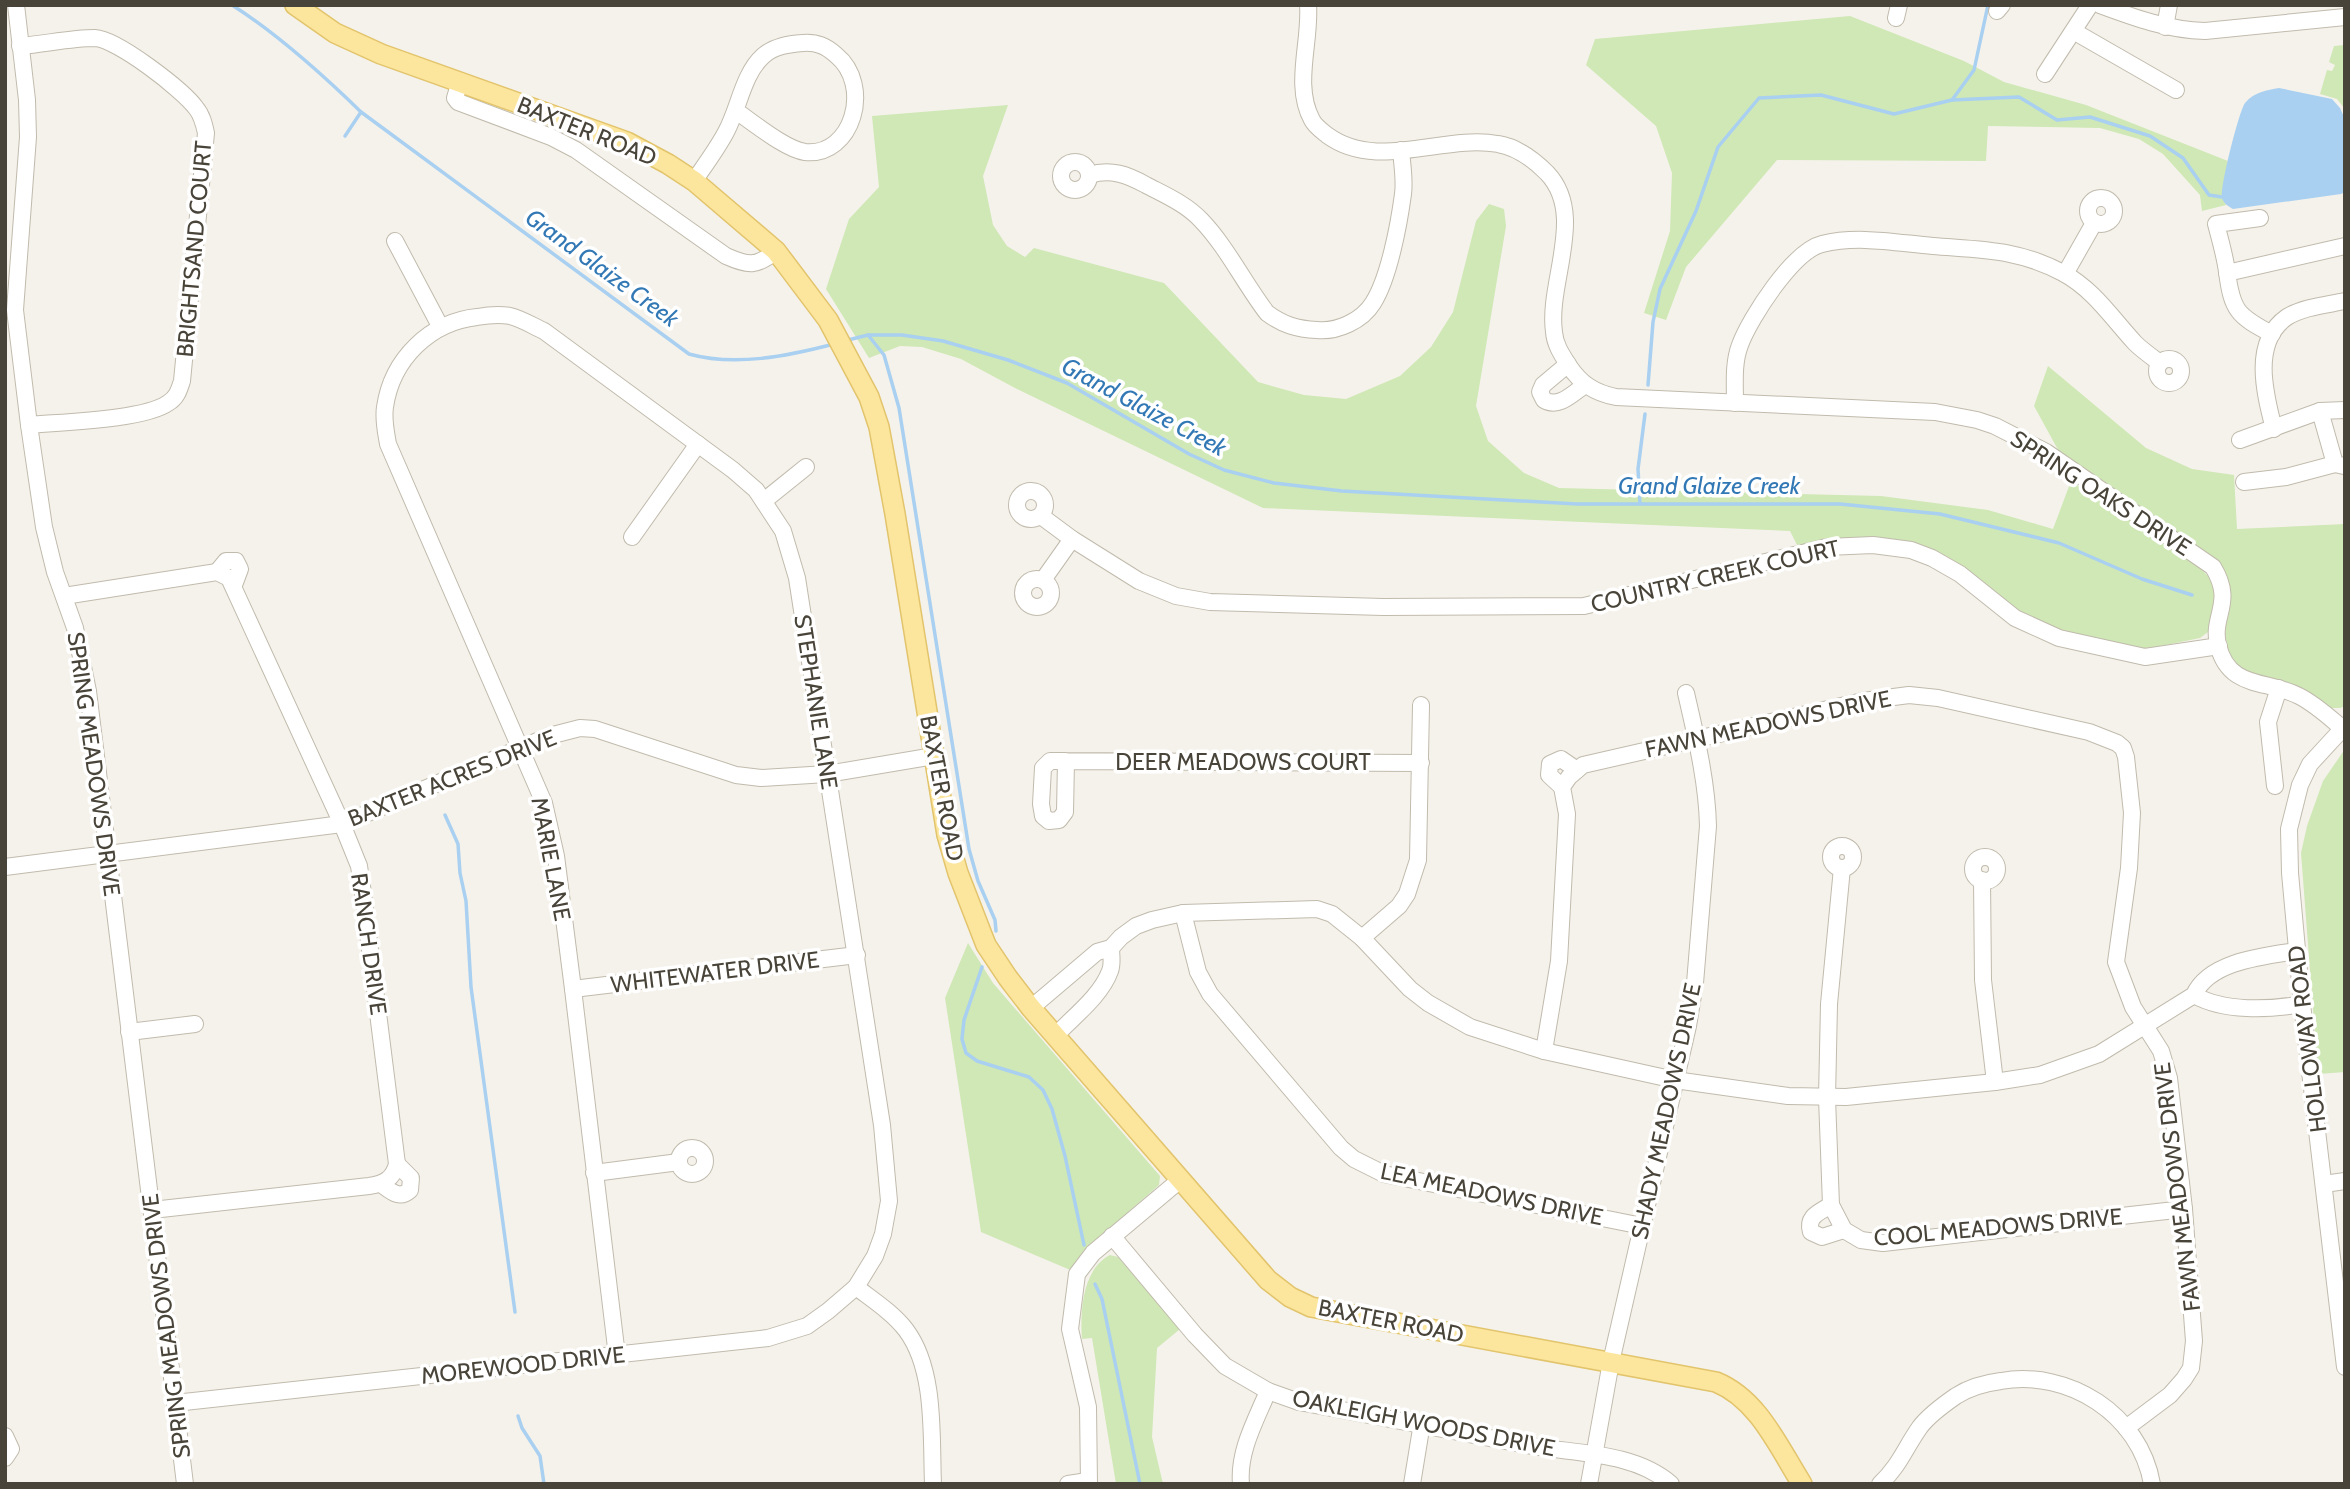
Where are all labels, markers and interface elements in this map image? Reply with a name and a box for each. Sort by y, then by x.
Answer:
street label: BAXTER ROAD [513,90,661,172]
street label: BRIGHTSAND COURT [171,140,217,358]
water label: Grand Glaize Creek [520,202,685,333]
water label: Grand Glaize Creek [1057,351,1232,462]
street label: SPRING OAKS DRIVE [2006,424,2196,562]
water label: Grand Glaize Creek [1618,471,1801,500]
street label: COUNTRY CREEK COURT [1588,534,1842,618]
street label: STEPHANIE LANE [788,613,844,791]
street label: SPRING MEADOWS DRIVE [62,630,126,898]
street label: FAWN MEADOWS DRIVE [1643,684,1893,764]
street label: BAXTER ROAD [914,713,970,863]
street label: BAXTER ACRES DRIVE [344,723,560,833]
street label: DEER MEADOWS COURT [1115,748,1371,776]
street label: MARIE LANE [525,795,577,923]
street label: RANCH DRIVE [345,871,393,1017]
street label: HOLLOWAY ROAD [2282,944,2332,1134]
street label: WHITEWATER DRIVE [609,945,821,999]
street label: SHADY MEADOWS DRIVE [1625,980,1707,1242]
street label: FAWN MEADOWS DRIVE [2148,1061,2206,1313]
street label: LEA MEADOWS DRIVE [1378,1157,1606,1231]
street label: SPRING MEADOWS DRIVE [136,1192,196,1460]
street label: COOL MEADOWS DRIVE [1873,1202,2123,1252]
street label: BAXTER ROAD [1316,1293,1466,1349]
street label: MOREWOOD DRIVE [420,1340,626,1390]
street label: OAKLEIGH WOODS DRIVE [1290,1384,1558,1462]

